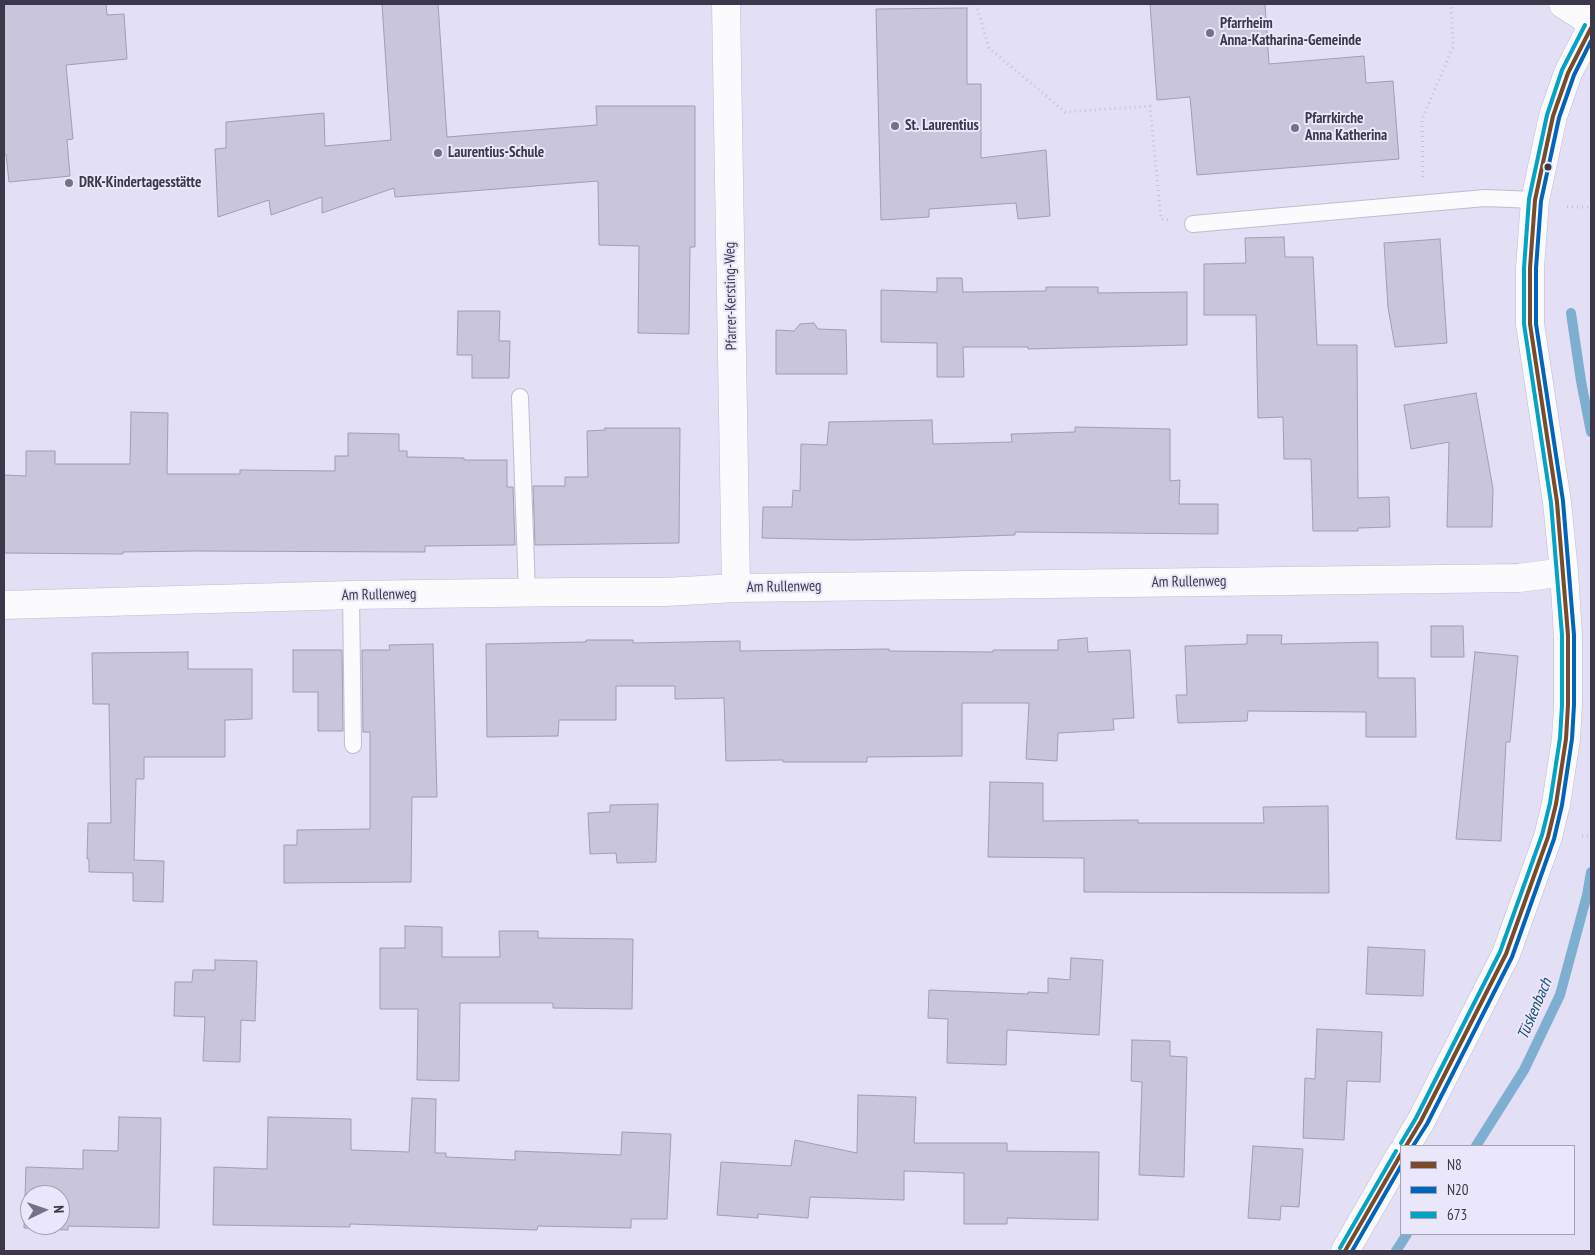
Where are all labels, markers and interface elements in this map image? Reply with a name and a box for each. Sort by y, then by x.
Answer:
place label: Pfarrheim Anna-Katharina-Gemeinde [1220,15,1361,50]
marker: Pfarrheim Anna-Katharina-Gemeinde [1204,27,1216,39]
place label: Pfarrkirche Anna Katherina [1305,110,1387,145]
place label: St. Laurentius [905,117,979,135]
marker: St. Laurentius [889,120,901,132]
marker: Pfarrkirche Anna Katherina [1289,122,1301,134]
place label: Laurentius-Schule [448,144,544,162]
marker: Laurentius-Schule [432,147,444,159]
unlabelled marker [1543,162,1553,172]
place label: DRK-Kindertagesstätte [79,174,201,192]
marker: DRK-Kindertagesstätte [63,177,75,189]
street label: Pfarrer-Kersting-Weg [721,242,741,350]
street label: Am Rullenweg [1151,572,1227,592]
street label: Am Rullenweg [746,577,822,597]
street label: Am Rullenweg [341,585,417,605]
water label: Tüskenbach [1514,976,1556,1042]
legend [1400,1145,1575,1235]
text: N8 [1447,1155,1462,1174]
text: N20 [1447,1180,1469,1199]
north arrow [20,1185,70,1235]
text: N [50,1205,68,1214]
text: 673 [1447,1205,1467,1224]

